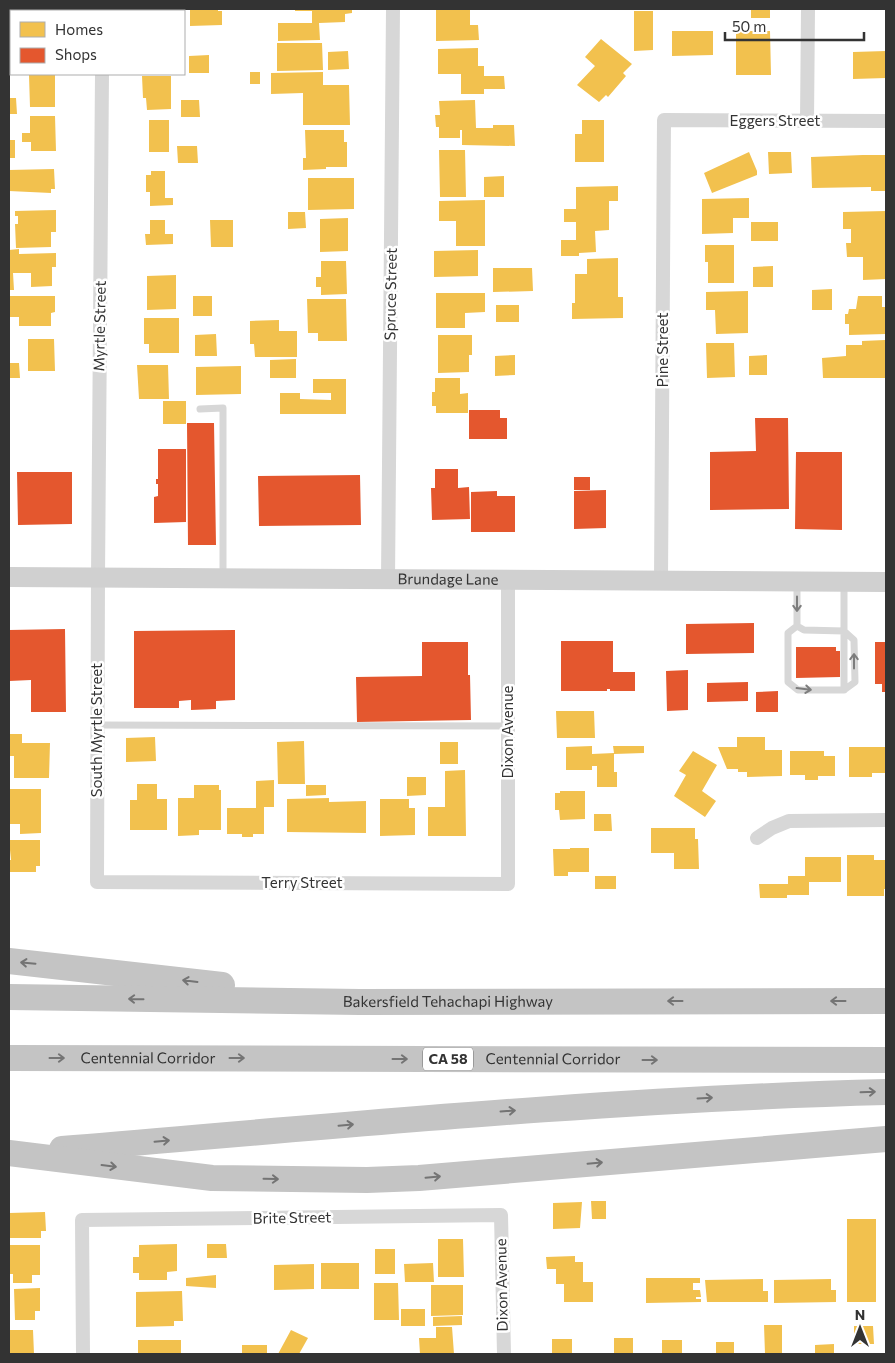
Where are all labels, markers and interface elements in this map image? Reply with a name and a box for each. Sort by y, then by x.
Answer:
legend [10,10,185,75]
scale bar [725,10,864,42]
text: 50 m [732,17,766,35]
text: Homes [55,20,103,38]
text: Shops [55,45,97,63]
street label: Eggers Street [730,111,820,129]
street label: Spruce Street [380,248,400,340]
street label: Myrtle Street [89,280,109,372]
street label: Pine Street [653,312,671,388]
street label: Brundage Lane [397,569,499,588]
one-way arrow [792,596,802,612]
one-way arrow [849,653,859,670]
street label: South Myrtle Street [87,663,105,797]
one-way arrow [795,684,811,694]
street label: Dixon Avenue [498,685,516,778]
street label: Terry Street [261,873,343,891]
one-way arrow [20,958,36,968]
one-way arrow [182,976,198,986]
street label: Bakersfield Tehachapi Highway [343,992,553,1010]
one-way arrow [128,994,144,1004]
one-way arrow [667,996,684,1006]
one-way arrow [830,996,846,1006]
street label: Centennial Corridor [80,1048,216,1066]
road number: CA 58 [423,1048,473,1070]
street label: Centennial Corridor [485,1049,621,1067]
one-way arrow [49,1053,65,1063]
one-way arrow [229,1053,245,1063]
one-way arrow [392,1054,408,1064]
one-way arrow [642,1055,658,1065]
one-way arrow [860,1087,876,1097]
one-way arrow [697,1094,713,1103]
one-way arrow [500,1107,516,1116]
one-way arrow [338,1120,354,1130]
one-way arrow [154,1136,170,1145]
one-way arrow [587,1159,603,1168]
one-way arrow [101,1161,117,1171]
one-way arrow [425,1172,441,1182]
one-way arrow [263,1175,279,1184]
street label: Brite Street [252,1207,332,1227]
street label: Dixon Avenue [491,1238,511,1332]
north arrow [835,1303,885,1353]
text: N [855,1306,865,1323]

